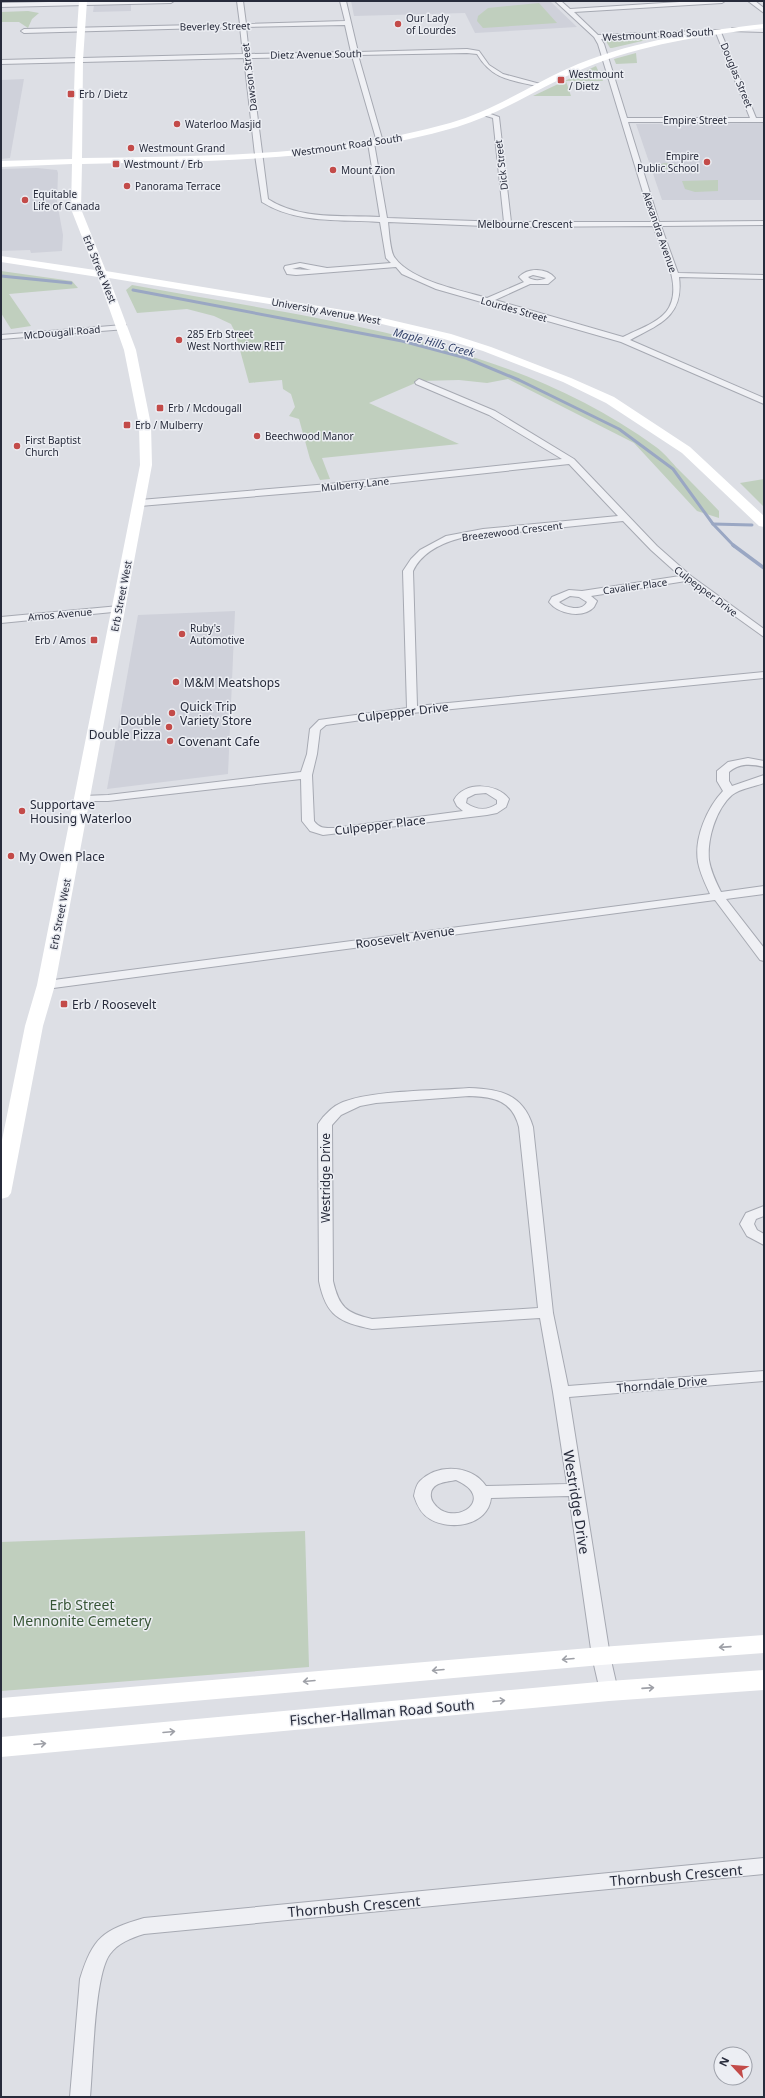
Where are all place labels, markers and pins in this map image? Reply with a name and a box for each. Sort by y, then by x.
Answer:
place label: Our Lady of Lourdes [406,11,456,37]
marker: Our Lady of Lourdes [393,19,403,29]
place label: Westmount / Dietz [569,67,624,93]
marker: Westmount / Dietz [556,75,566,85]
place label: Erb / Dietz [79,87,128,101]
marker: Erb / Dietz [66,89,76,99]
place label: Waterloo Masjid [185,117,261,131]
marker: Waterloo Masjid [172,119,182,129]
place label: Westmount Grand [139,141,225,155]
marker: Westmount Grand [126,143,136,153]
place label: Empire Public School [637,149,699,175]
place label: Westmount / Erb [124,157,203,171]
marker: Empire Public School [702,157,712,167]
marker: Westmount / Erb [111,159,121,169]
place label: Mount Zion [341,163,395,177]
marker: Mount Zion [328,165,338,175]
place label: Panorama Terrace [135,179,221,193]
marker: Panorama Terrace [122,181,132,191]
place label: Equitable Life of Canada [33,187,100,213]
marker: Equitable Life of Canada [20,195,30,205]
place label: 285 Erb Street West Northview REIT [187,327,285,353]
marker: 285 Erb Street West Northview REIT [174,335,184,345]
place label: Erb / Mcdougall [168,401,242,415]
marker: Erb / Mcdougall [155,403,165,413]
place label: Erb / Mulberry [135,418,204,432]
marker: Erb / Mulberry [122,420,132,430]
place label: Beechwood Manor [265,429,354,443]
marker: Beechwood Manor [252,431,262,441]
place label: First Baptist Church [25,433,81,459]
marker: First Baptist Church [12,441,22,451]
place label: Ruby's Automotive [190,621,245,647]
marker: Ruby's Automotive [177,629,187,639]
place label: Erb / Amos [35,633,86,647]
marker: Erb / Amos [89,635,99,645]
place label: M&M Meatshops [184,674,280,691]
marker: M&M Meatshops [171,677,181,687]
place label: Quick Trip Variety Store [180,698,252,729]
marker: Quick Trip Variety Store [167,708,177,718]
place label: Double Double Pizza [89,712,161,743]
marker: Double Double Pizza [164,722,174,732]
place label: Covenant Cafe [178,733,260,750]
marker: Covenant Cafe [165,736,175,746]
place label: Supportave Housing Waterloo [30,796,132,827]
marker: Supportave Housing Waterloo [17,806,27,816]
place label: My Owen Place [19,848,105,865]
marker: My Owen Place [6,851,16,861]
place label: Erb / Roosevelt [72,996,157,1013]
marker: Erb / Roosevelt [59,999,69,1009]

